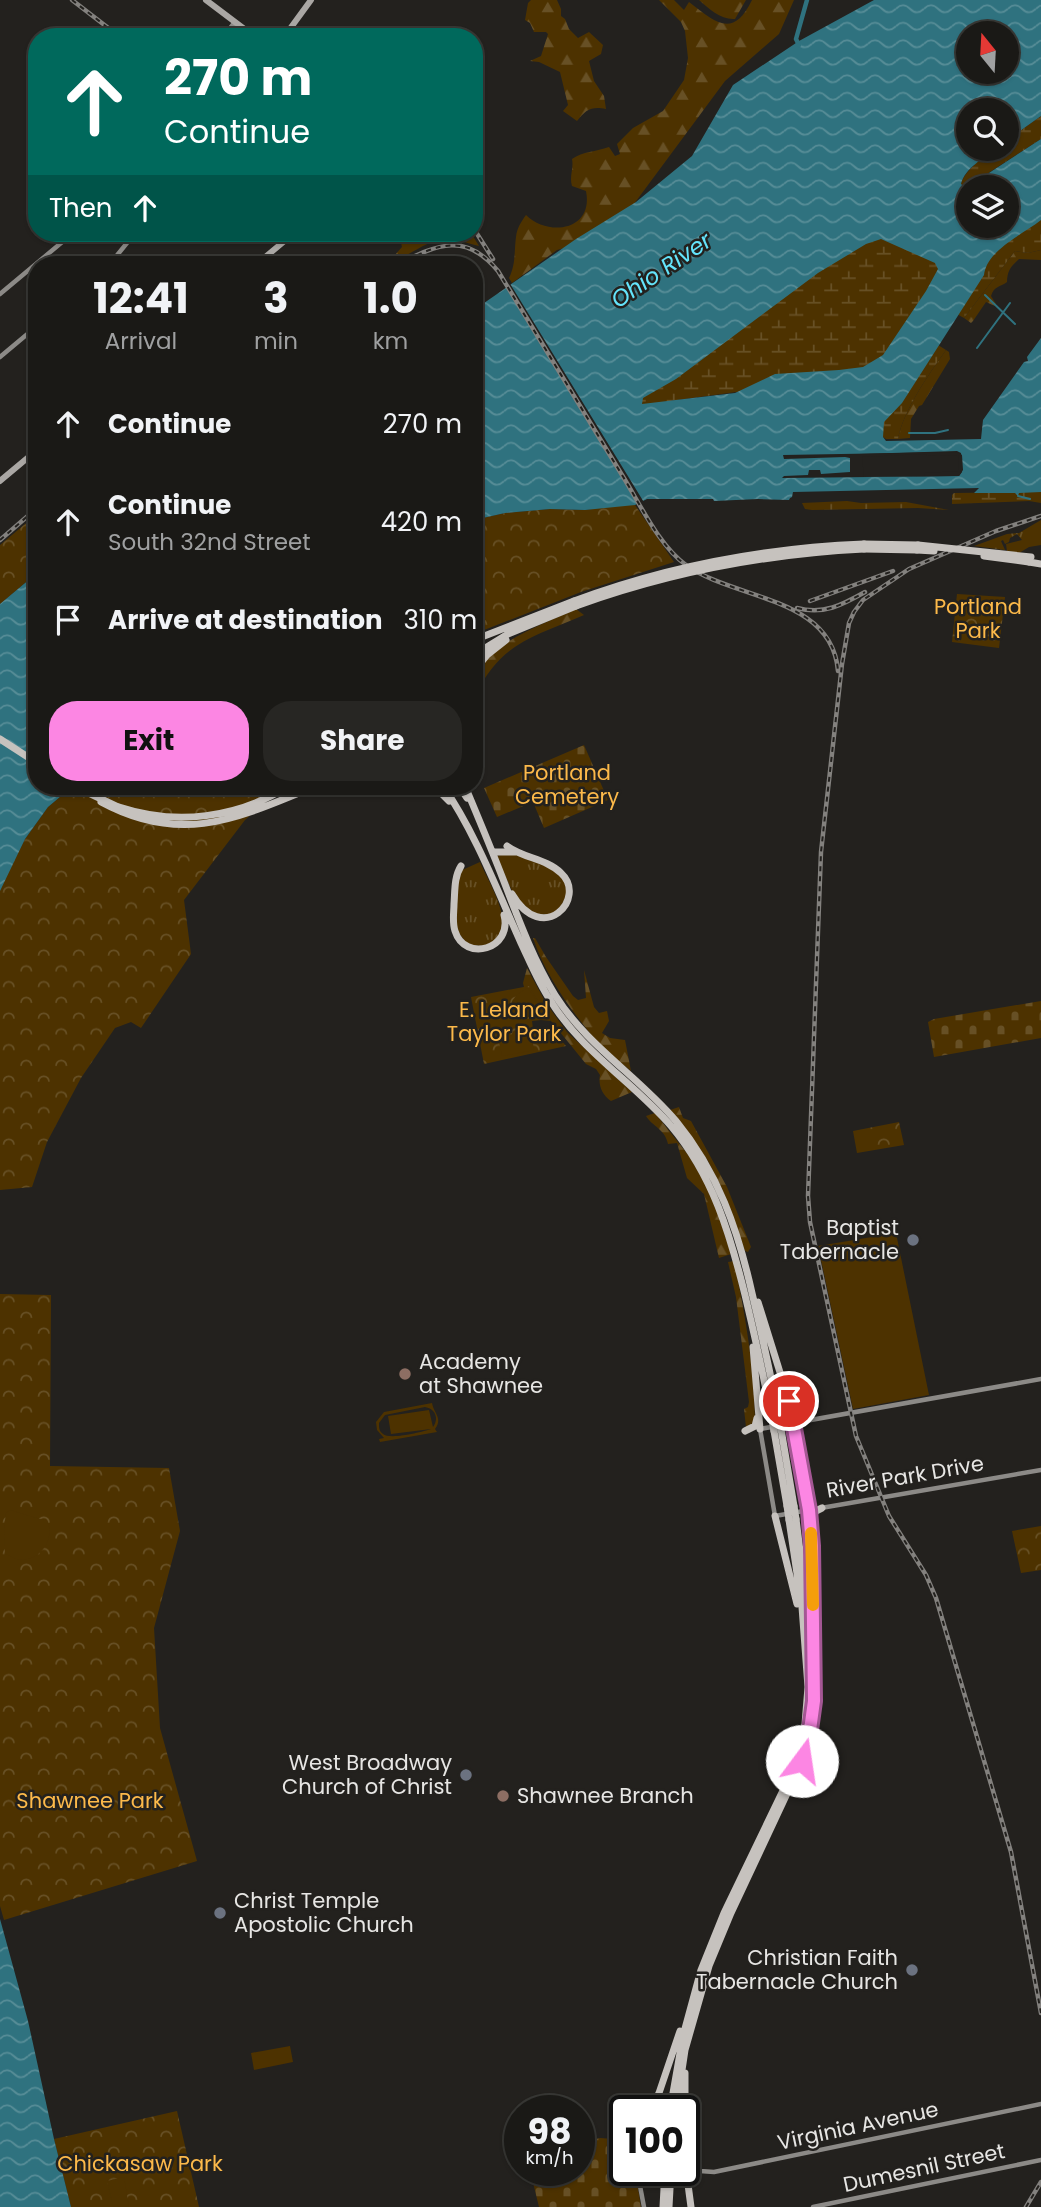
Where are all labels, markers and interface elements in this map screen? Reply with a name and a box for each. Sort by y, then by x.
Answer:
north arrow [956,21,1018,84]
map controls [956,21,1019,238]
text: 270 m [164,44,312,112]
icon: ahead [49,56,140,147]
button: search [956,98,1019,161]
text: Continue [164,109,310,154]
button: layers [956,175,1019,238]
icon: ahead [126,189,164,227]
text: Then [49,190,112,226]
water label: Ohio River [604,224,719,316]
text: 12:41 [93,269,189,328]
text: 3 [263,269,289,328]
text: 1.0 [363,269,418,328]
text: Arrival [105,325,177,357]
text: min [254,325,298,357]
text: km [373,325,408,357]
icon: ahead [49,405,87,443]
text: Continue [108,406,231,442]
text: 270 m [383,406,462,442]
text: Continue [108,487,231,523]
icon: ahead [49,503,87,541]
text: 420 m [381,504,462,540]
text: South 32nd Street [108,526,311,558]
park label: Portland Park [934,592,1022,645]
icon: arrive [49,601,87,639]
text: Arrive at destination [108,602,383,638]
text: 310 m [404,602,477,638]
button: Exit [49,701,249,781]
button: Share [263,701,462,781]
park label: Portland Cemetery [515,758,619,811]
park label: E. Leland Taylor Park [447,995,561,1048]
place label: Baptist Tabernacle [780,1213,899,1266]
marker: Baptist Tabernacle [905,1232,921,1248]
place label: Academy at Shawnee [419,1347,543,1400]
marker: Academy at Shawnee [397,1366,413,1382]
pin [759,1371,819,1431]
icon: arrive [770,1382,808,1420]
street label: River Park Drive [824,1448,986,1505]
position arrow [765,1724,839,1798]
place label: West Broadway Church of Christ [282,1748,452,1801]
marker: West Broadway Church of Christ [458,1767,474,1783]
place label: Shawnee Branch [517,1781,694,1810]
park label: Shawnee Park [16,1786,164,1815]
marker: Shawnee Branch [495,1788,511,1804]
place label: Christ Temple Apostolic Church [234,1886,414,1939]
marker: Christ Temple Apostolic Church [212,1905,228,1921]
place label: Christian Faith Tabernacle Church [696,1943,898,1996]
marker: Christian Faith Tabernacle Church [904,1962,920,1978]
street label: Virginia Avenue [775,2094,941,2157]
speed limit sign: 100 [609,2095,700,2186]
text: 98 [527,2107,572,2156]
street label: Dumesnil Street [840,2136,1007,2199]
text: km/h [526,2145,573,2170]
park label: Chickasaw Park [57,2149,223,2178]

